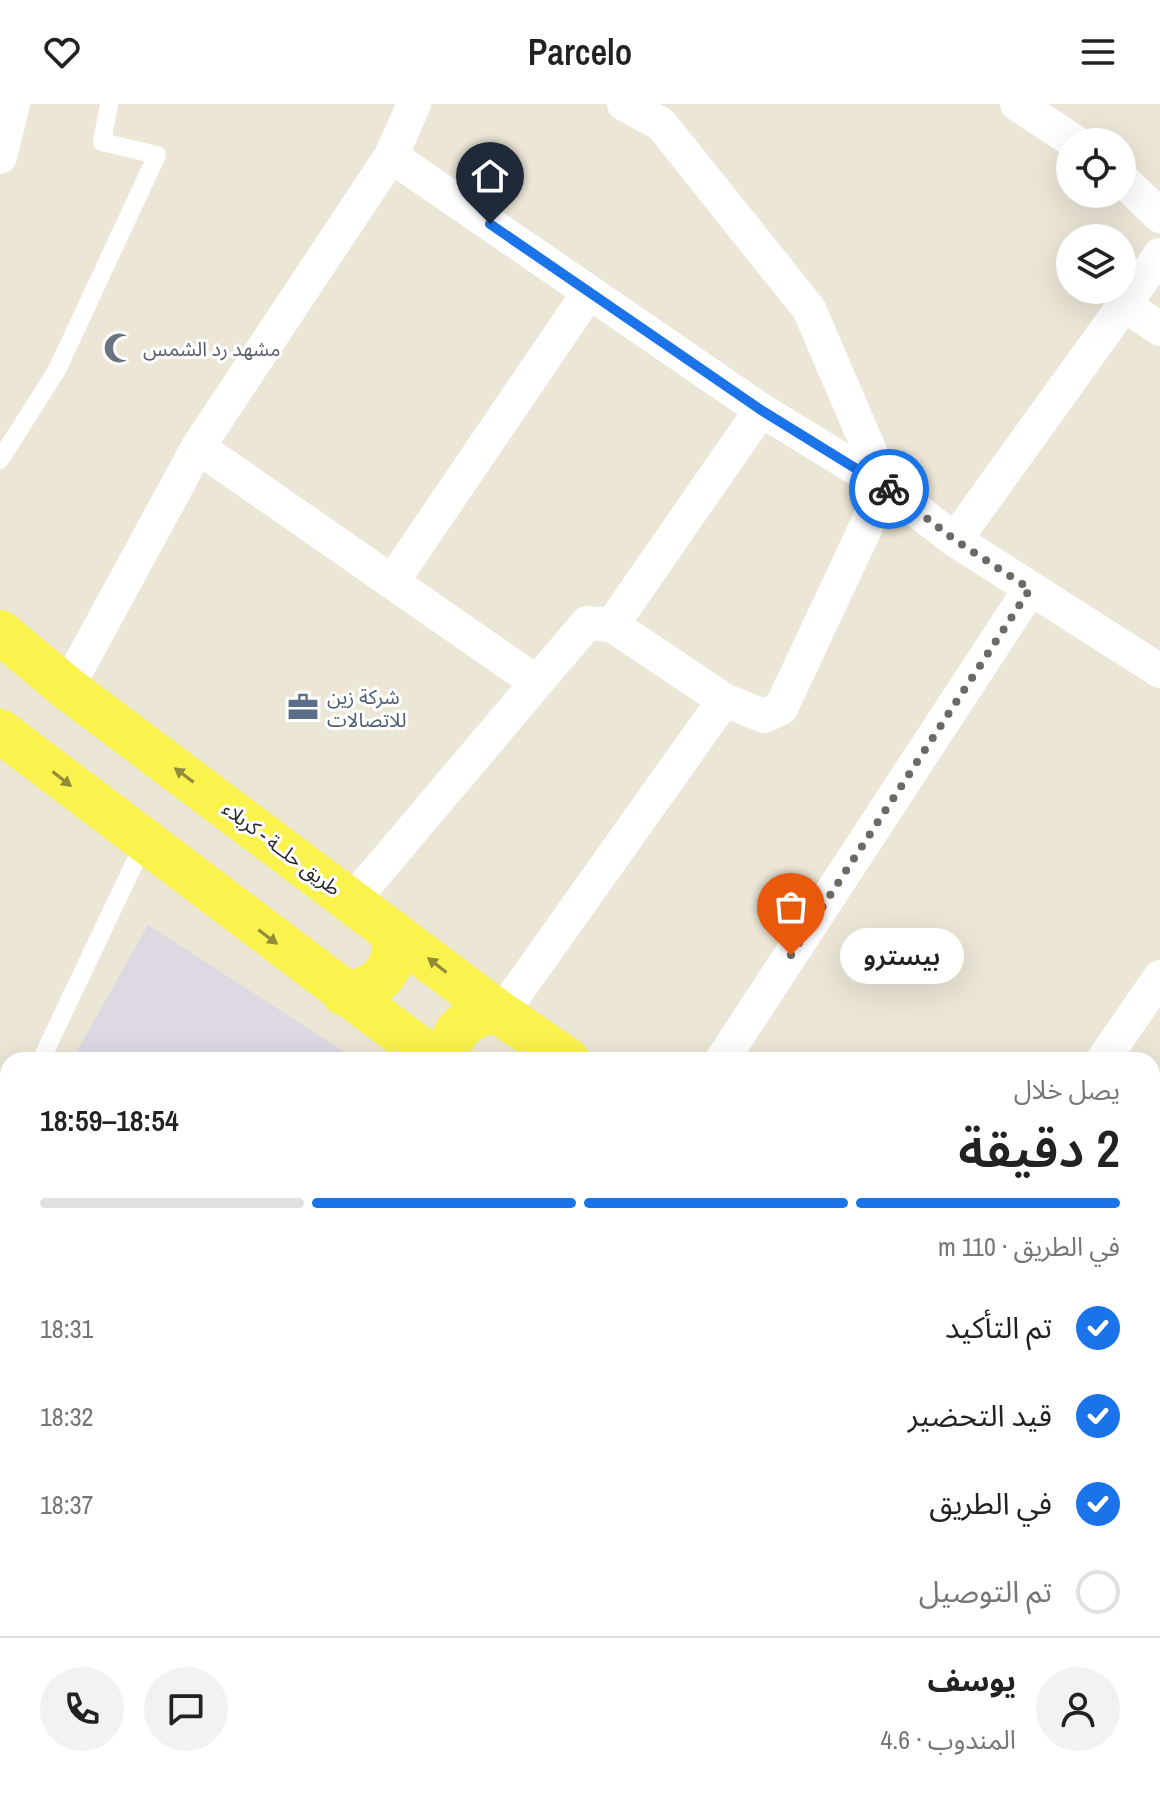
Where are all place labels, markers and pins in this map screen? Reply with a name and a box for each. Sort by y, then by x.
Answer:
pin [456,142,524,224]
mosque icon: مشهد رد الشمس [102,331,136,365]
place label: مشهد رد الشمس [143,335,281,362]
place label: شركة زين للاتصالات [327,683,406,733]
office icon: شركة زين للاتصالات [286,690,320,724]
pin [757,873,825,955]
callout: بيسترو [839,927,963,983]

